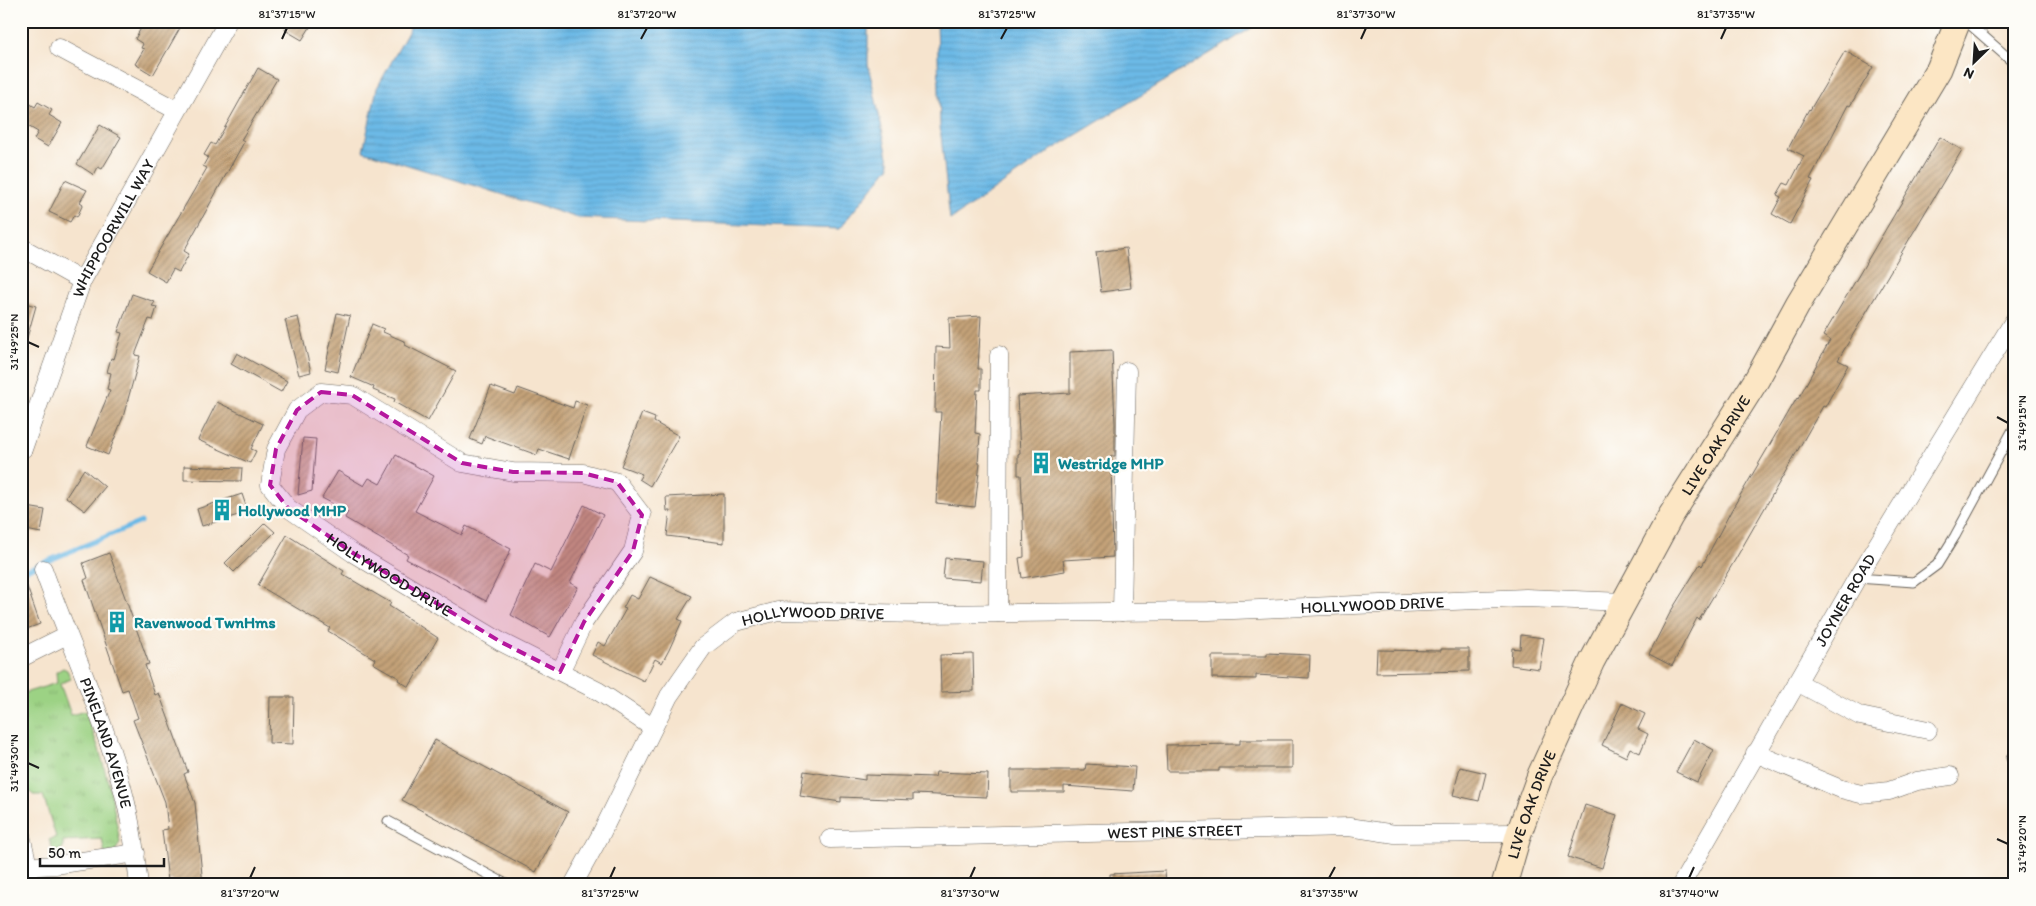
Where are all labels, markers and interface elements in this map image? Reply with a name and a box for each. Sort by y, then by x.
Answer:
text: 81°37'15"W [259,7,315,21]
text: 81°37'20"W [618,7,676,21]
text: 81°37'25"W [978,7,1036,21]
text: 81°37'30"W [1337,7,1395,21]
text: 81°37'35"W [1697,7,1755,21]
north arrow [1948,38,1998,88]
text: N [1961,64,1977,83]
street label: WHIPPOORWILL WAY [68,156,158,300]
text: 31°49'25"N [7,314,21,370]
street label: LIVE OAK DRIVE [1677,391,1754,499]
text: 31°49'15"N [2015,395,2029,451]
building icon: Westridge MHP [1028,450,1054,476]
place label: Westridge MHP [1058,454,1164,474]
building icon: Hollywood MHP [209,497,235,523]
place label: Hollywood MHP [238,501,347,521]
street label: HOLLYWOOD DRIVE [323,528,456,620]
street label: JOYNER ROAD [1811,550,1879,649]
street label: HOLLYWOOD DRIVE [1300,592,1445,617]
street label: HOLLYWOOD DRIVE [739,601,885,630]
building icon: Ravenwood TwnHms [104,609,130,635]
place label: Ravenwood TwnHms [134,613,276,632]
street label: PINELAND AVENUE [76,674,136,810]
text: 31°49'30"N [7,734,21,792]
street label: LIVE OAK DRIVE [1503,747,1560,861]
text: 31°49'20"N [2015,815,2029,873]
street label: WEST PINE STREET [1107,820,1243,842]
scale bar [40,836,164,868]
text: 50 m [48,844,81,862]
text: 81°37'20"W [221,886,279,900]
text: 81°37'25"W [581,886,639,900]
text: 81°37'30"W [941,886,999,900]
text: 81°37'35"W [1300,886,1358,900]
text: 81°37'40"W [1659,886,1719,900]

